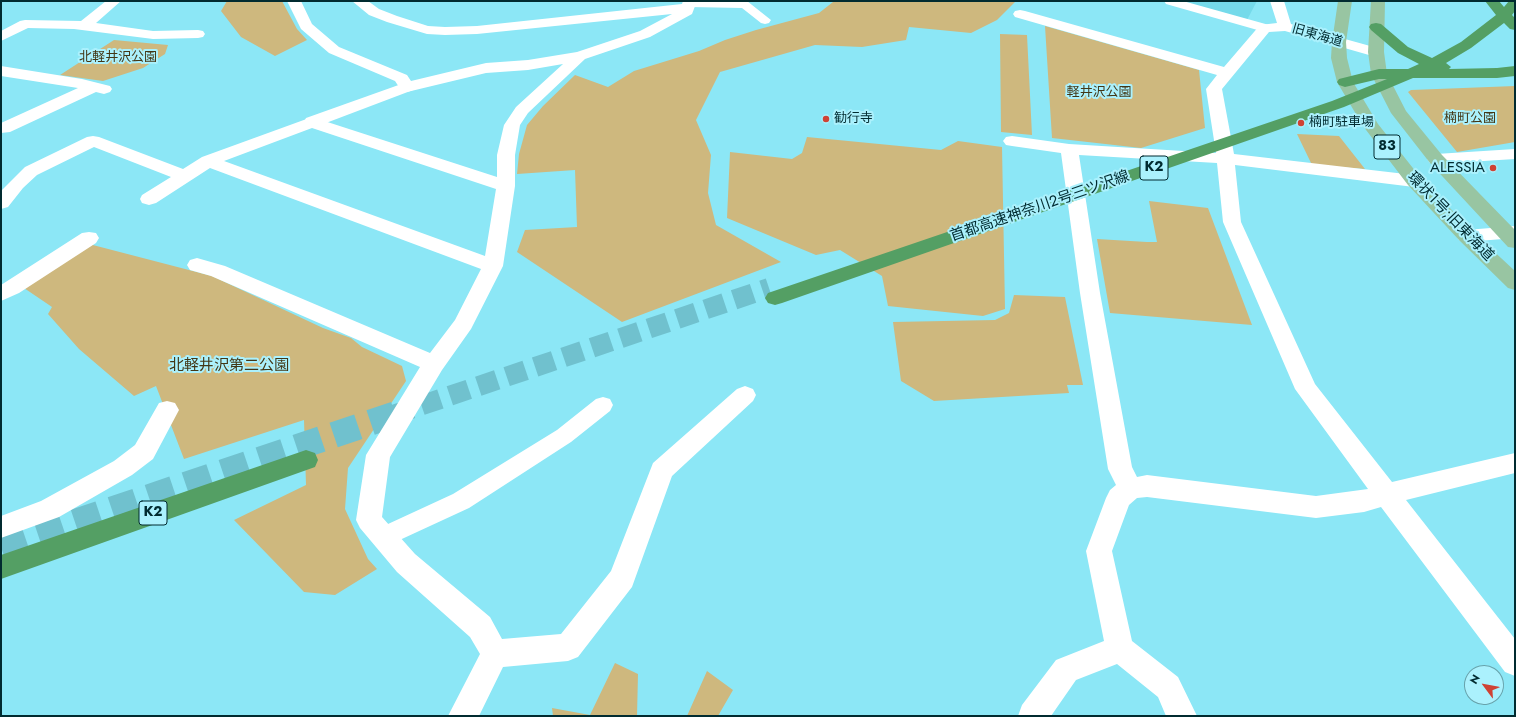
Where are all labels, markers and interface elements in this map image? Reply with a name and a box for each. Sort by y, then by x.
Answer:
street label: 旧東海道 [1290,21,1344,51]
park label: 北軽井沢公園 [79,50,157,66]
park label: 軽井沢公園 [1067,85,1131,101]
place label: 勧行寺 [834,111,873,127]
park label: 楠町公園 [1444,111,1496,127]
marker: 勧行寺 [821,114,831,124]
place label: 楠町駐車場 [1309,115,1374,131]
marker: 楠町駐車場 [1296,118,1306,128]
road number: 83 [1374,135,1400,159]
road number: K2 [1140,156,1168,180]
place label: ALESSIA [1430,159,1485,177]
marker: ALESSIA [1488,163,1498,173]
street label: 首都高速神奈川2号三ツ沢線 [948,168,1132,246]
street label: 環状1号;旧東海道 [1403,169,1497,265]
park label: 北軽井沢第二公園 [169,357,289,375]
road number: K2 [139,501,167,525]
north arrow [1464,665,1504,705]
text: N [1466,671,1484,687]

